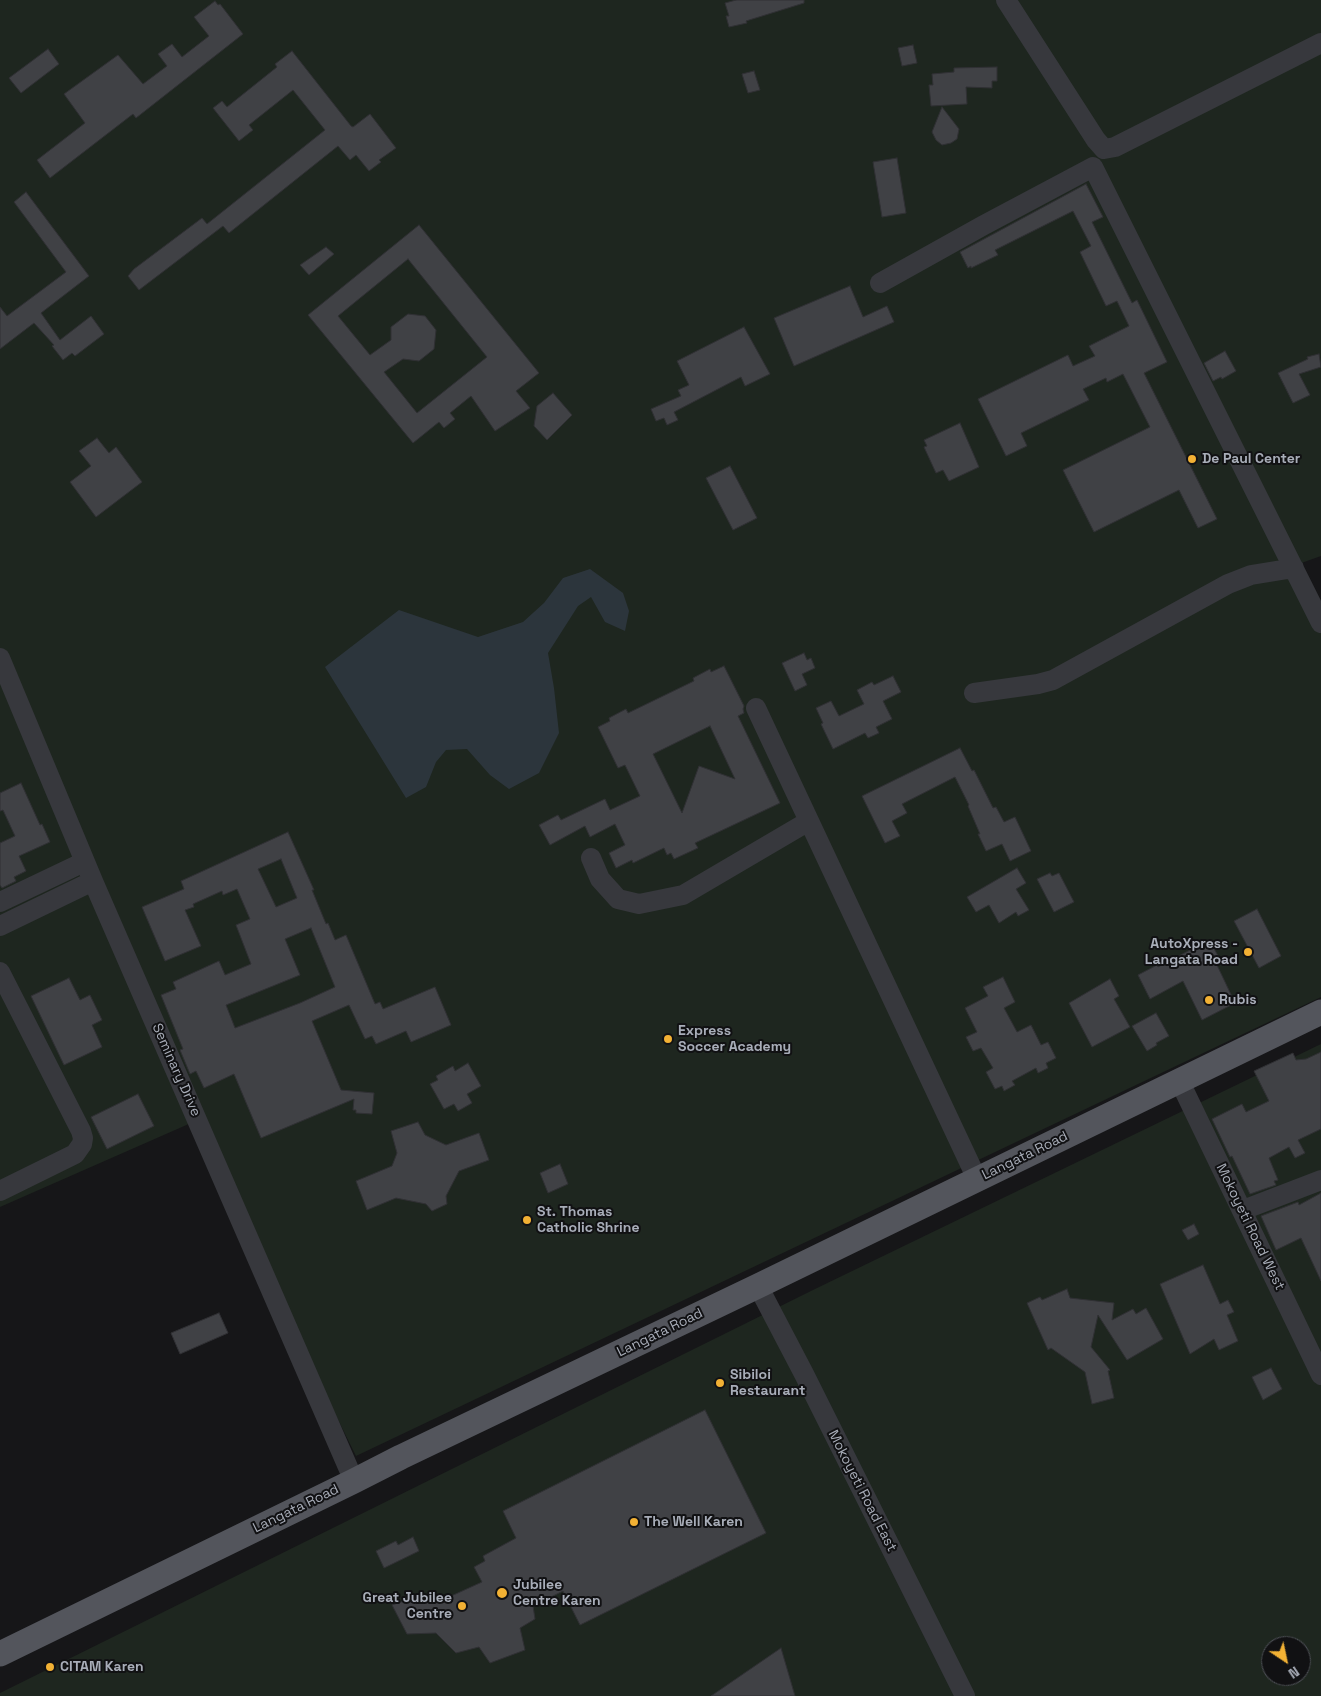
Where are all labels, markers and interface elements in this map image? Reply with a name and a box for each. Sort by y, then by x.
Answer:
place label: De Paul Center [1202,451,1300,467]
marker: De Paul Center [1186,453,1198,465]
place label: AutoXpress - Langata Road [1145,936,1238,969]
marker: AutoXpress - Langata Road [1242,946,1254,958]
place label: Rubis [1219,992,1256,1008]
marker: Rubis [1203,994,1215,1006]
street label: Seminary Drive [148,1021,204,1119]
place label: Express Soccer Academy [678,1023,791,1056]
marker: Express Soccer Academy [662,1033,674,1045]
street label: Langata Road [979,1128,1071,1184]
street label: Mokoyeti Road West [1212,1161,1288,1293]
place label: St. Thomas Catholic Shrine [537,1204,639,1236]
marker: St. Thomas Catholic Shrine [521,1214,533,1226]
street label: Langata Road [614,1305,706,1361]
place label: Sibiloi Restaurant [730,1367,805,1400]
marker: Sibiloi Restaurant [714,1377,726,1389]
street label: Mokoyeti Road East [824,1427,900,1555]
street label: Langata Road [250,1481,342,1537]
place label: The Well Karen [644,1514,743,1530]
marker: The Well Karen [628,1516,640,1528]
place label: Jubilee Centre Karen [513,1577,601,1610]
marker: Jubilee Centre Karen [495,1586,509,1600]
place label: Great Jubilee Centre [363,1590,452,1622]
marker: Great Jubilee Centre [456,1600,468,1612]
north arrow [1261,1636,1311,1686]
place label: CITAM Karen [60,1659,144,1675]
marker: CITAM Karen [44,1661,56,1673]
text: N [1285,1663,1303,1683]

